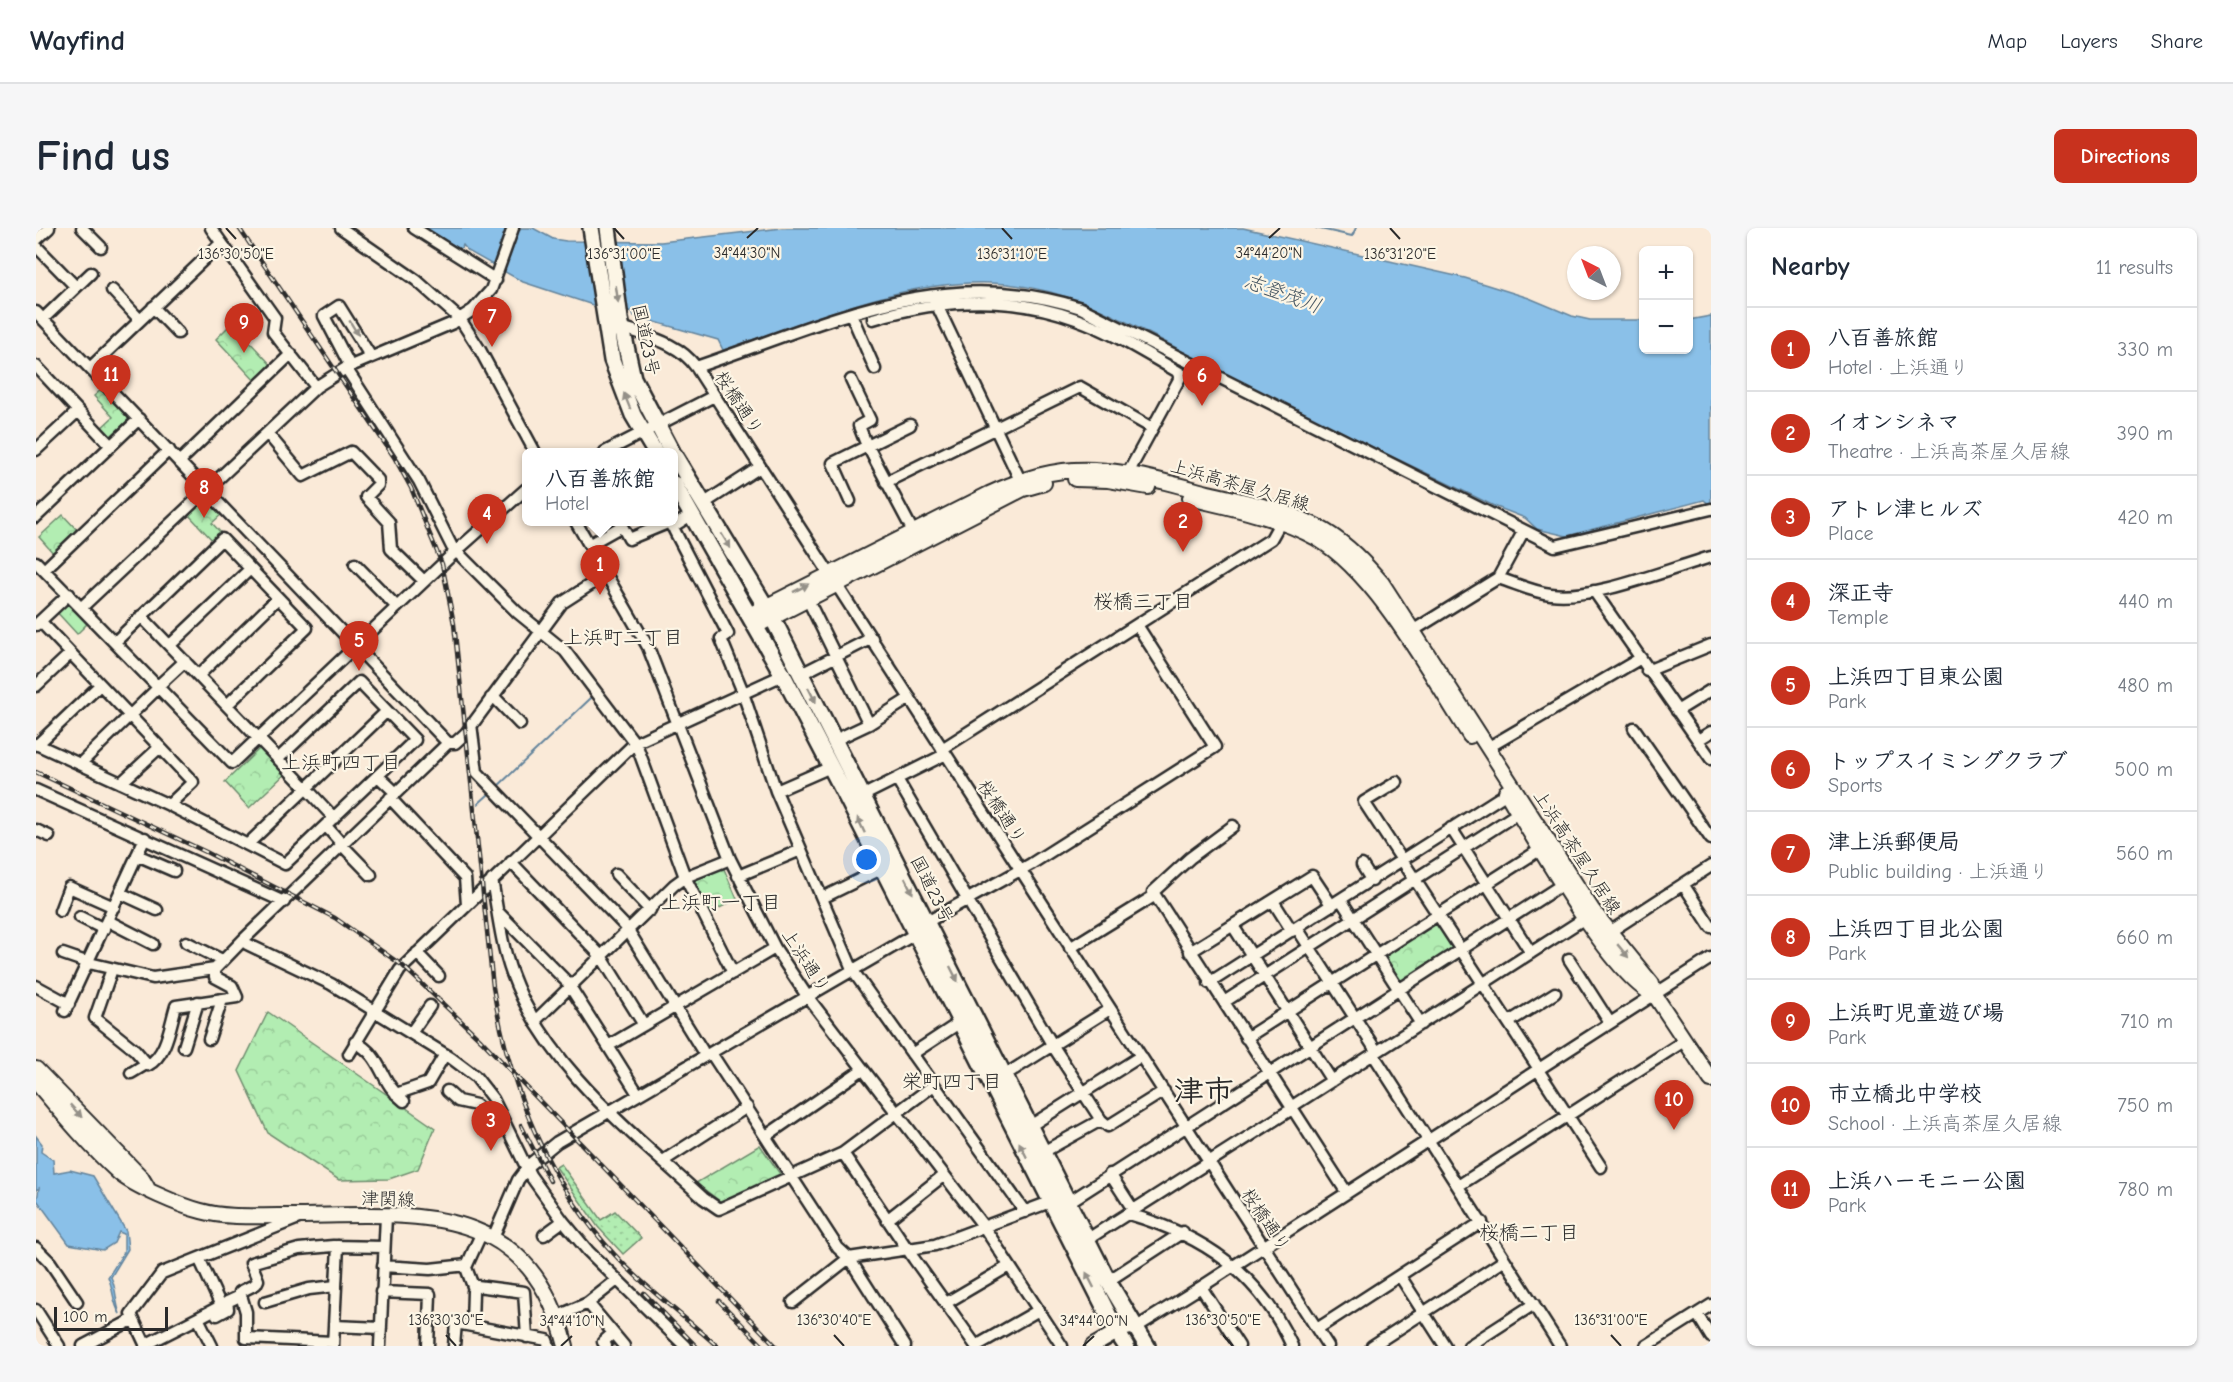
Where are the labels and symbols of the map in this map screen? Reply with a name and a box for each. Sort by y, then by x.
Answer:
text: 34°44'30"N [714,244,780,262]
text: 34°44'20"N [1236,244,1303,262]
text: 136°30'50"E [198,245,274,263]
text: 136°31'00"E [587,245,661,263]
text: 136°31'10"E [977,245,1047,263]
text: 136°31'20"E [1364,245,1436,263]
north arrow [1567,246,1621,300]
water label: 志登茂川 [1241,269,1324,318]
one-way arrow [612,285,621,304]
pin: 7 [472,298,512,347]
street label: 国道23号 [628,302,663,378]
pin: 9 [224,304,264,353]
one-way arrow [349,320,359,337]
pin: 11 [92,356,130,405]
pin: 6 [1182,356,1222,406]
street label: 桜橋通り [710,367,767,439]
one-way arrow [622,392,632,410]
street label: 上浜高茶屋久居線 [1168,456,1312,515]
pin: 8 [184,468,224,518]
pin: 4 [468,494,506,544]
pin: 2 [1164,502,1202,552]
one-way arrow [720,533,731,549]
pin: 1 [580,546,620,595]
one-way arrow [793,583,810,593]
district label: 桜橋三丁目 [1093,590,1193,613]
pin: 5 [340,622,378,671]
district label: 上浜町二丁目 [563,626,683,649]
one-way arrow [807,687,817,704]
district label: 上浜町四丁目 [281,751,401,774]
street label: 桜橋通り [973,776,1030,848]
street label: 上浜高茶屋久居線 [1529,786,1625,918]
one-way arrow [856,817,865,834]
your location [852,845,881,874]
street label: 国道23号 [906,852,957,926]
one-way arrow [904,878,914,895]
district label: 上浜町一丁目 [661,891,781,914]
street label: 上浜通り [777,925,834,997]
one-way arrow [1617,943,1630,959]
one-way arrow [949,966,958,983]
district label: 栄町四丁目 [902,1070,1002,1093]
district label: 津市 [1174,1074,1234,1109]
pin: 10 [1654,1080,1694,1130]
pin: 3 [472,1102,510,1151]
one-way arrow [69,1104,83,1118]
one-way arrow [1019,1142,1028,1159]
street label: 桜橋通り [1237,1185,1294,1256]
street label: 津関線 [361,1189,415,1210]
district label: 桜橋二丁目 [1479,1221,1579,1244]
one-way arrow [1085,1272,1095,1289]
scale bar [54,1304,168,1332]
text: 136°30'30"E [409,1311,483,1329]
text: 136°30'40"E [797,1311,871,1329]
text: 136°30'50"E [1185,1311,1261,1329]
text: 136°31'00"E [1574,1311,1648,1329]
text: 34°44'10"N [539,1312,605,1330]
text: 34°44'00"N [1060,1312,1128,1330]

